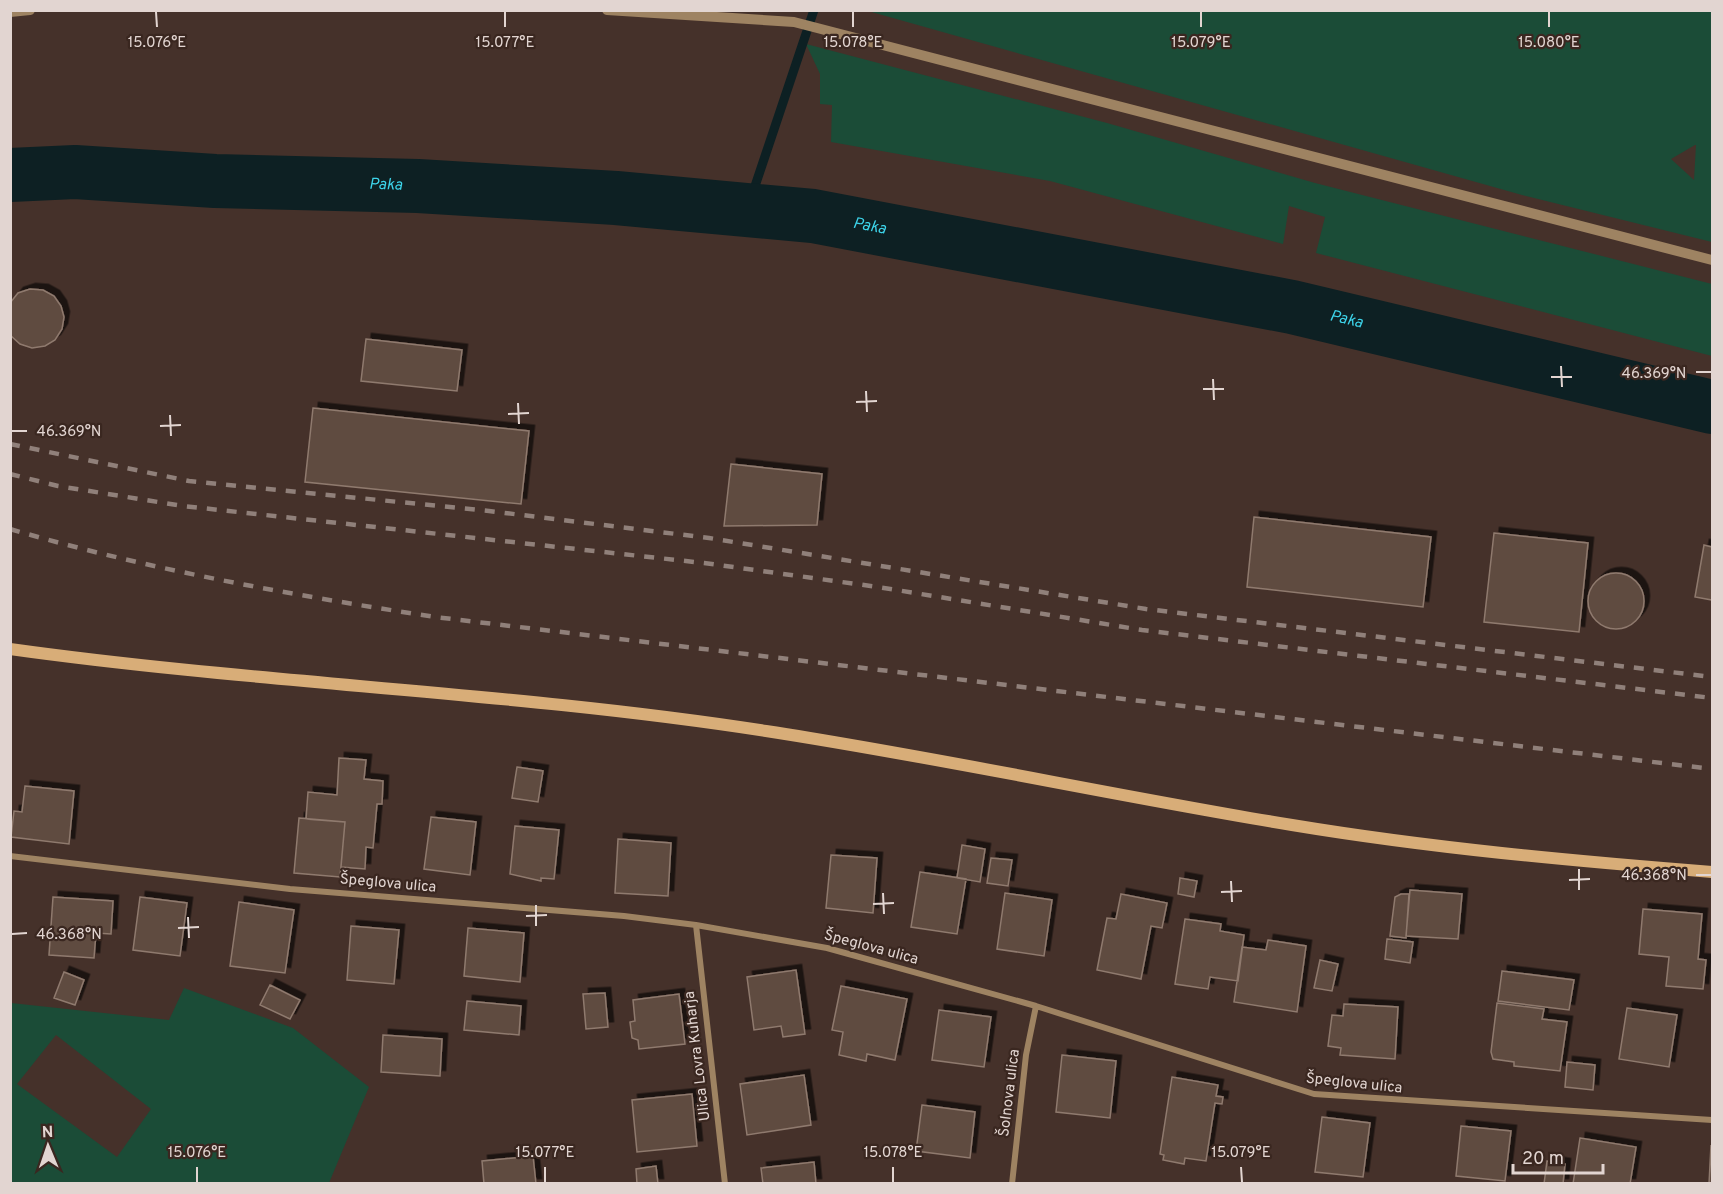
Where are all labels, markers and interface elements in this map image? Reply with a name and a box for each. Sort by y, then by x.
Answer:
text: 15.076°E [128,34,186,53]
text: 15.077°E [476,34,534,53]
text: 15.078°E [823,34,883,53]
text: 15.079°E [1171,34,1231,53]
text: 15.080°E [1518,34,1580,53]
water label: Paka [369,175,403,196]
water label: Paka [851,214,888,240]
water label: Paka [1328,306,1366,334]
text: 46.369°N [1622,365,1686,384]
text: 46.369°N [37,423,101,442]
text: 46.368°N [1621,867,1687,886]
street label: Špeglova ulica [339,868,437,898]
street label: Špeglova ulica [822,924,921,970]
text: 46.368°N [36,926,102,945]
street label: Ulica Lovra Kuharja [681,990,715,1122]
street label: Šolnova ulica [993,1048,1025,1138]
street label: Špeglova ulica [1305,1067,1403,1099]
north arrow [18,1116,78,1176]
text: N [41,1123,54,1143]
scale bar [1513,1137,1603,1175]
text: 15.076°E [168,1144,226,1163]
text: 15.077°E [516,1144,574,1163]
text: 15.078°E [863,1144,923,1163]
text: 15.079°E [1211,1144,1271,1163]
text: 20 m [1522,1148,1564,1171]

